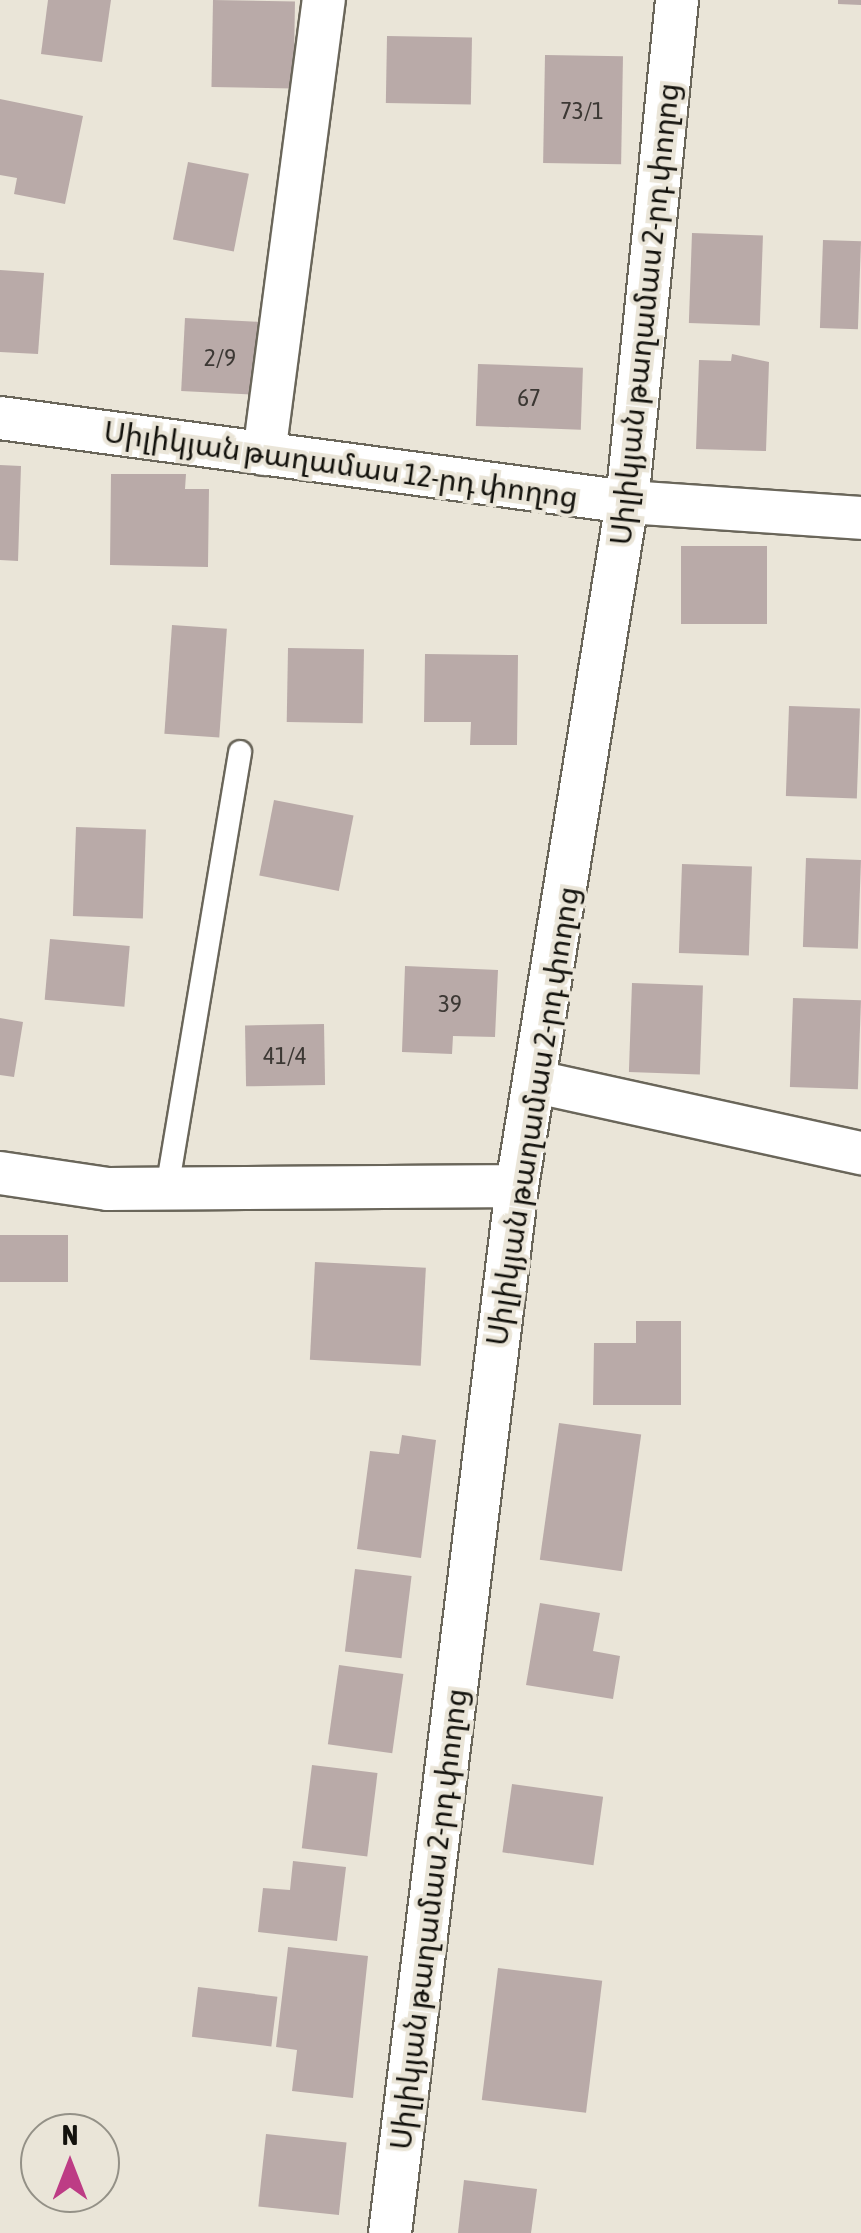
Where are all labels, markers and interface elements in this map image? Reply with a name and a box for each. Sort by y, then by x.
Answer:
street label: Սիլիկյան թաղամաս 2-րդ փողոց [602,81,686,547]
house number: 73/1 [560,95,604,125]
house number: 2/9 [204,342,236,372]
house number: 67 [517,382,541,412]
street label: Սիլիկյան թաղամաս 12-րդ փողոց [102,413,580,515]
street label: Սիլիկյան թաղամաս 2-րդ փողոց [478,884,586,1348]
house number: 39 [438,988,462,1018]
house number: 41/4 [263,1040,307,1070]
street label: Սիլիկյան թաղամաս 2-րդ փողոց [382,1686,474,2152]
north arrow [20,2113,120,2213]
text: N [62,2119,78,2151]

